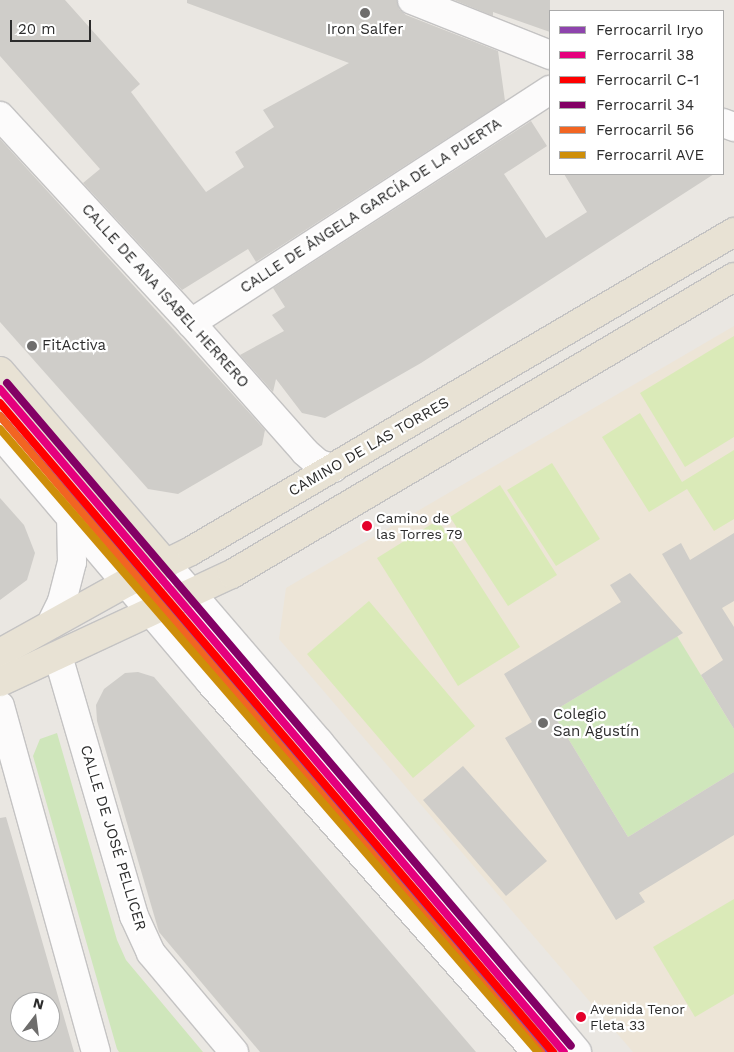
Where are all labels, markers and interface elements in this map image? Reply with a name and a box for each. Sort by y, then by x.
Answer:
marker: Iron Salfer [359,7,371,19]
scale bar [12,10,94,42]
legend [549,10,724,175]
text: 20 m [18,20,56,38]
place label: Iron Salfer [327,21,403,39]
text: Ferrocarril Iryo [596,21,704,39]
text: Ferrocarril 38 [596,46,694,64]
text: Ferrocarril C-1 [596,71,699,89]
text: Ferrocarril 34 [596,96,694,114]
street label: CALLE DE ÁNGELA GARCÍA DE LA PUERTA [236,114,506,298]
text: Ferrocarril 56 [596,121,694,139]
text: Ferrocarril AVE [596,146,704,164]
street label: CALLE DE ANA ISABEL HERRERO [77,200,253,392]
place label: FitActiva [42,337,106,355]
marker: FitActiva [26,340,38,352]
street label: CAMINO DE LAS TORRES [285,393,453,501]
place label: Camino de las Torres 79 [376,510,464,542]
marker: Camino de las Torres 79 [362,521,372,531]
place label: Colegio San Agustín [553,705,640,740]
marker: Colegio San Agustín [537,717,549,729]
street label: CALLE DE JOSÉ PELLICER [76,743,150,933]
north arrow [10,992,60,1042]
text: N [32,994,46,1013]
place label: Avenida Tenor Fleta 33 [590,1001,686,1034]
marker: Avenida Tenor Fleta 33 [576,1012,586,1022]

